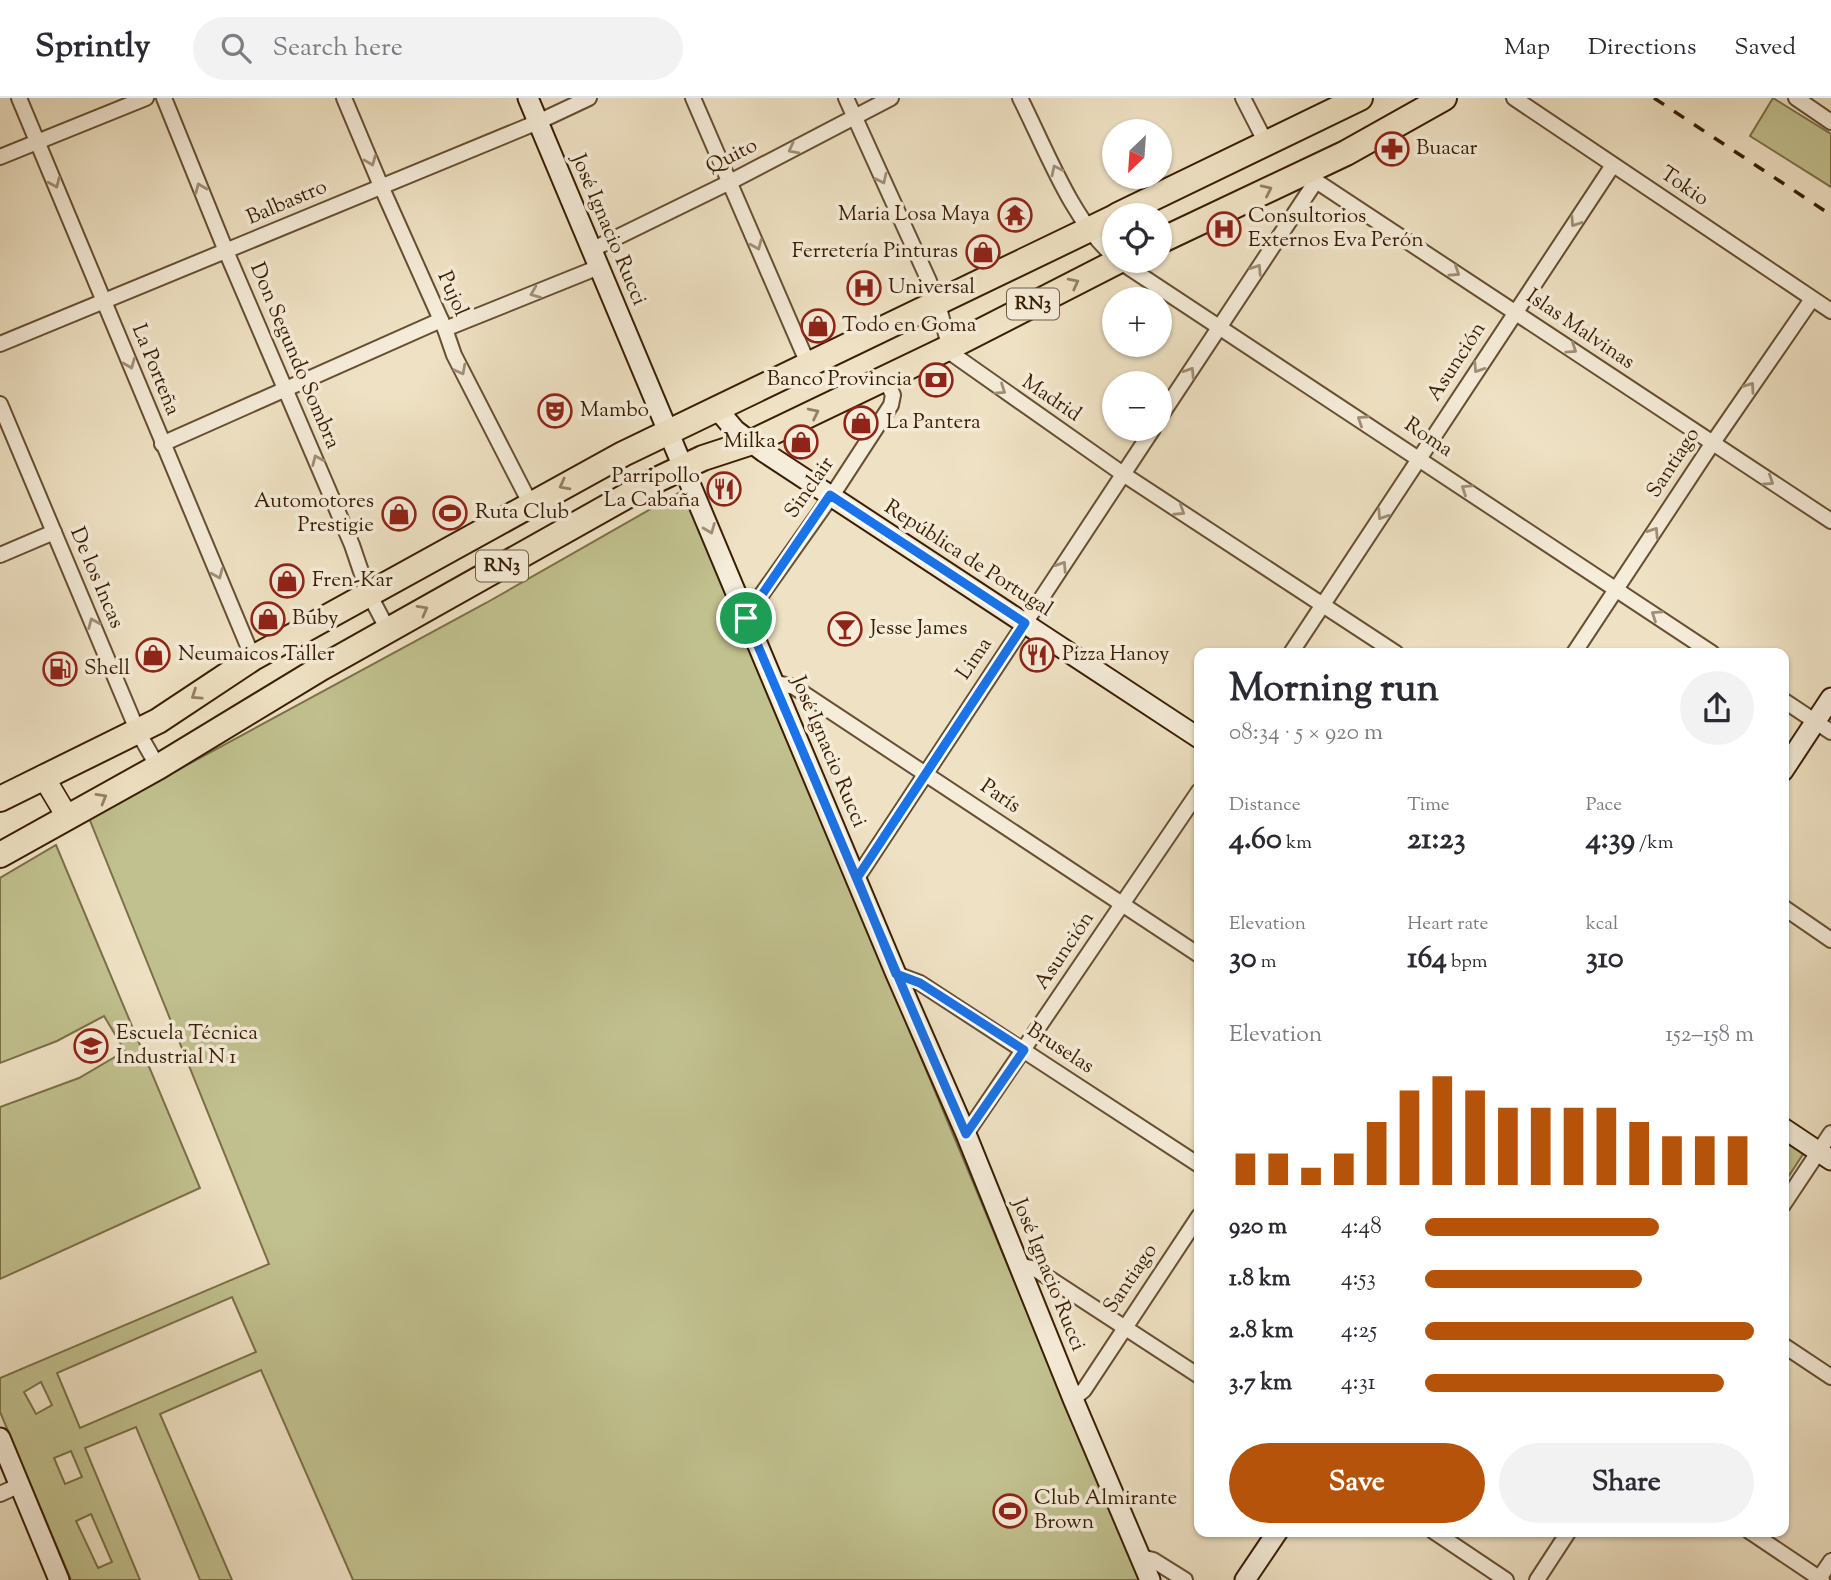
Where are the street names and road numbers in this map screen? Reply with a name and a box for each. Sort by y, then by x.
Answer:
street label: Quito [701,131,763,183]
street label: José Ignacio Rucci [562,149,653,310]
street label: Tokio [1654,160,1714,214]
street label: Balbastro [242,173,332,233]
street label: Don Segundo Sombra [241,258,347,454]
street label: Pujol [429,267,475,322]
street label: Islas Malvinas [1520,283,1640,377]
road number: RN3 [1007,288,1059,320]
street label: Asunción [1420,317,1494,407]
street label: La Porteña [123,320,187,420]
street label: Madrid [1015,368,1087,430]
street label: Roma [1398,411,1459,465]
street label: Santiago [1640,422,1708,504]
street label: Sinclair [778,451,842,525]
street label: República de Portugal [878,493,1058,625]
street label: De los Incas [61,523,131,633]
road number: RN3 [476,551,528,582]
street label: Lima [950,631,1000,686]
street label: José Ignacio Rucci [782,671,873,832]
street label: París [974,773,1026,821]
street label: Asunción [1028,906,1102,996]
street label: Bruselas [1020,1016,1100,1082]
street label: José Ignacio Rucci [1003,1193,1092,1356]
street label: Santiago [1097,1238,1165,1320]

